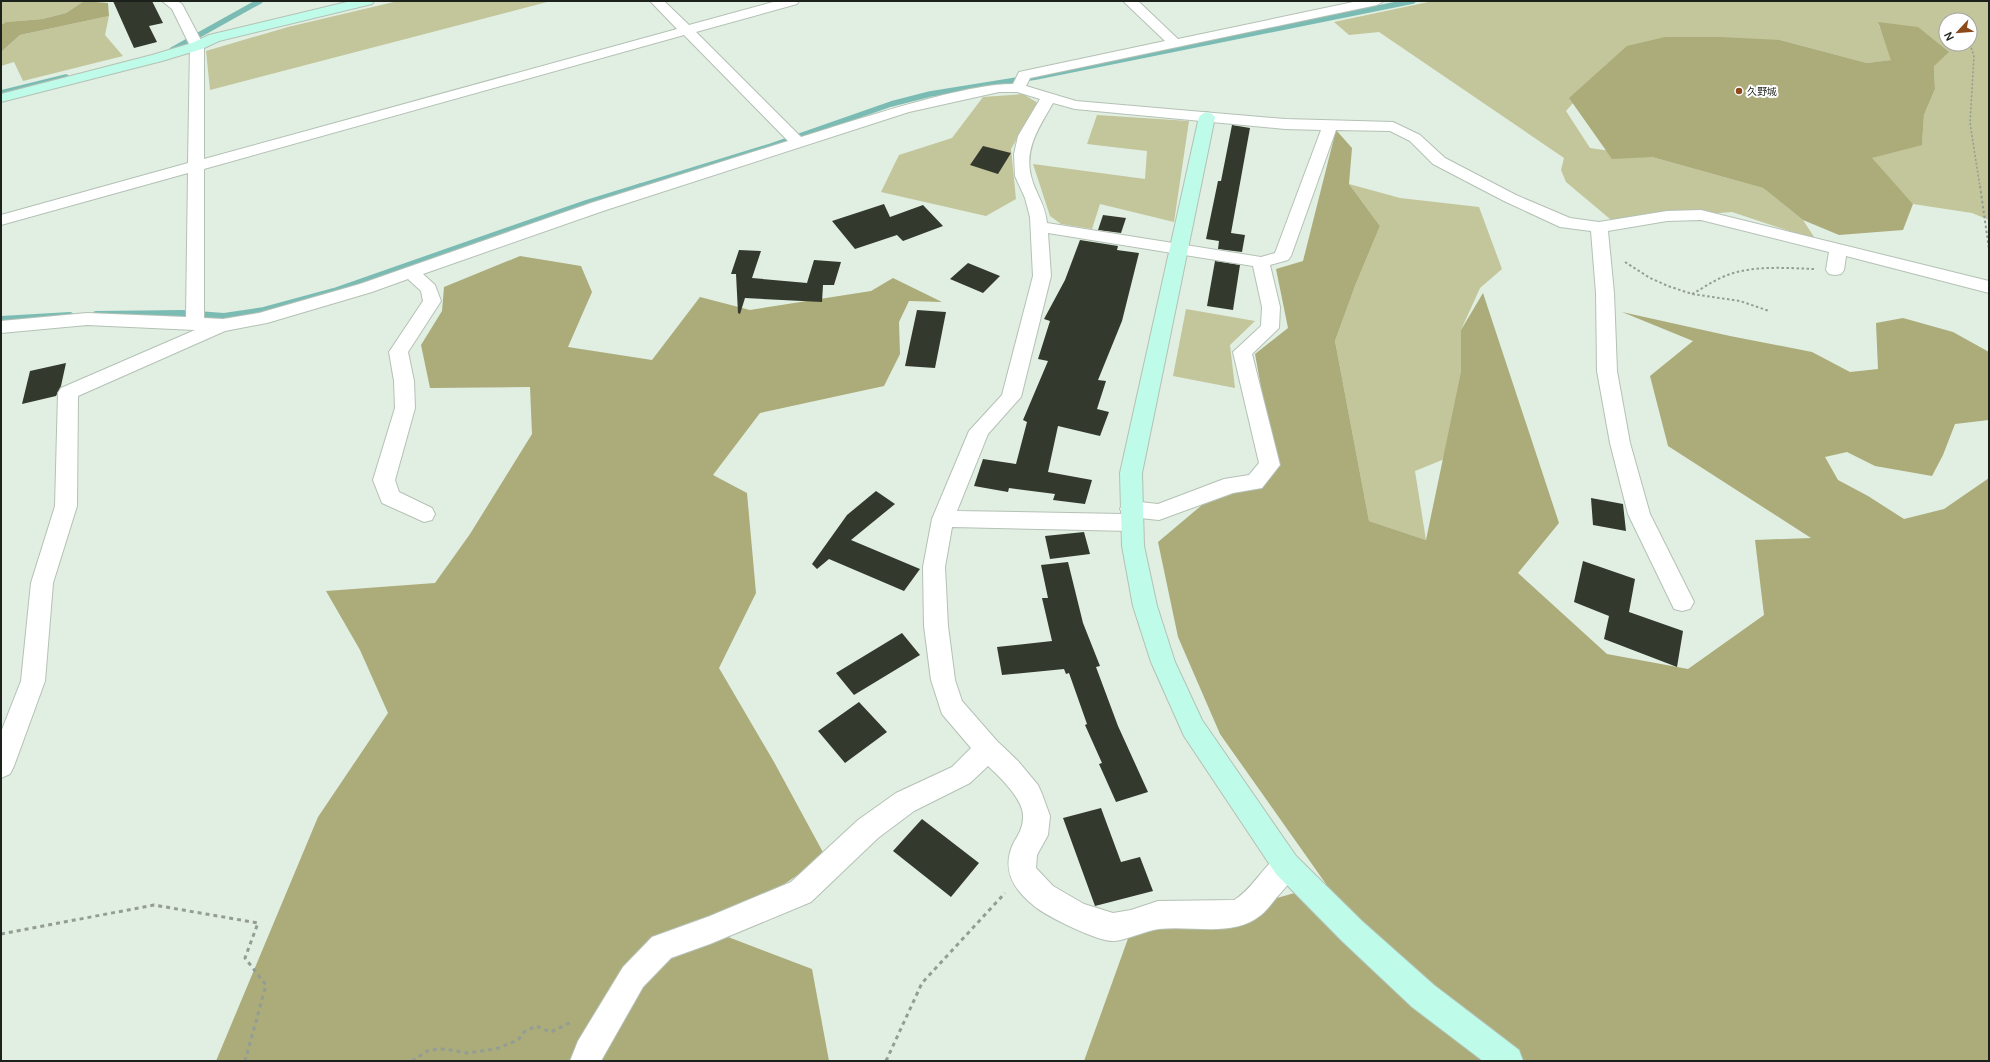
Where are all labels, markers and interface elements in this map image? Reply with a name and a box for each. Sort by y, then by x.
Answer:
north arrow [1938,12,1978,52]
text: N [1940,30,1957,43]
place label: 久野城 [1747,84,1777,98]
marker: 久野城 [1734,86,1744,96]

